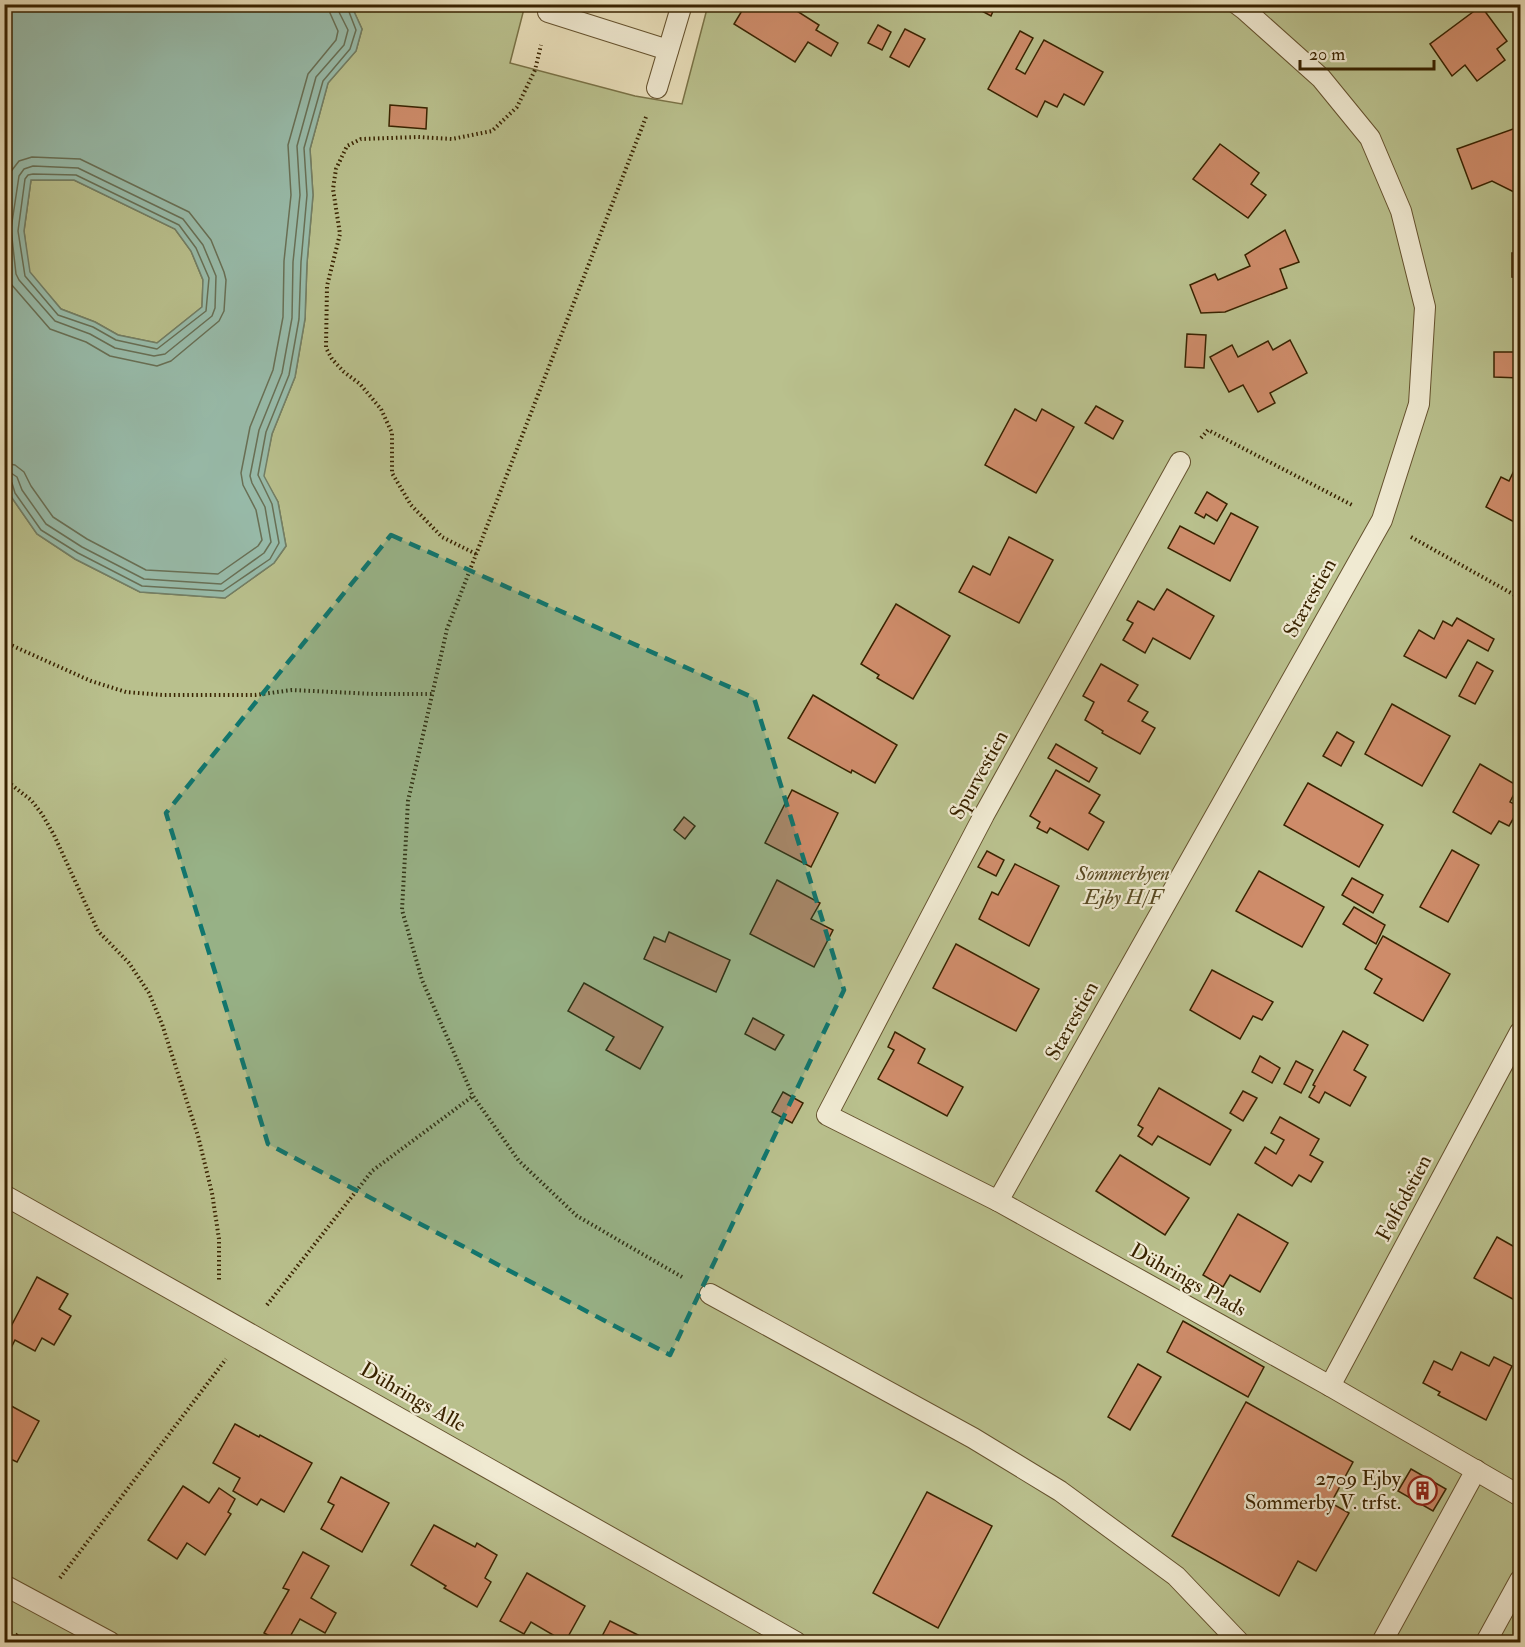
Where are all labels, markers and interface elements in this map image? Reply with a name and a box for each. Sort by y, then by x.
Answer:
scale bar [1300,33,1434,71]
text: 20 m [1309,43,1345,66]
street label: Stærestien [1277,553,1343,643]
street label: Spurvestien [943,726,1015,824]
park label: Sommerbyen Ejby H/F [1075,860,1170,911]
street label: Stærestien [1039,976,1105,1066]
street label: Følfodstien [1370,1150,1438,1246]
street label: Dührings Plads [1125,1237,1251,1323]
street label: Dührings Alle [355,1356,471,1438]
place label: 2709 Ejby Sommerby V. trfst. [1245,1465,1402,1516]
building icon: 2709 Ejby Sommerby V. trfst. [1406,1474,1438,1506]

